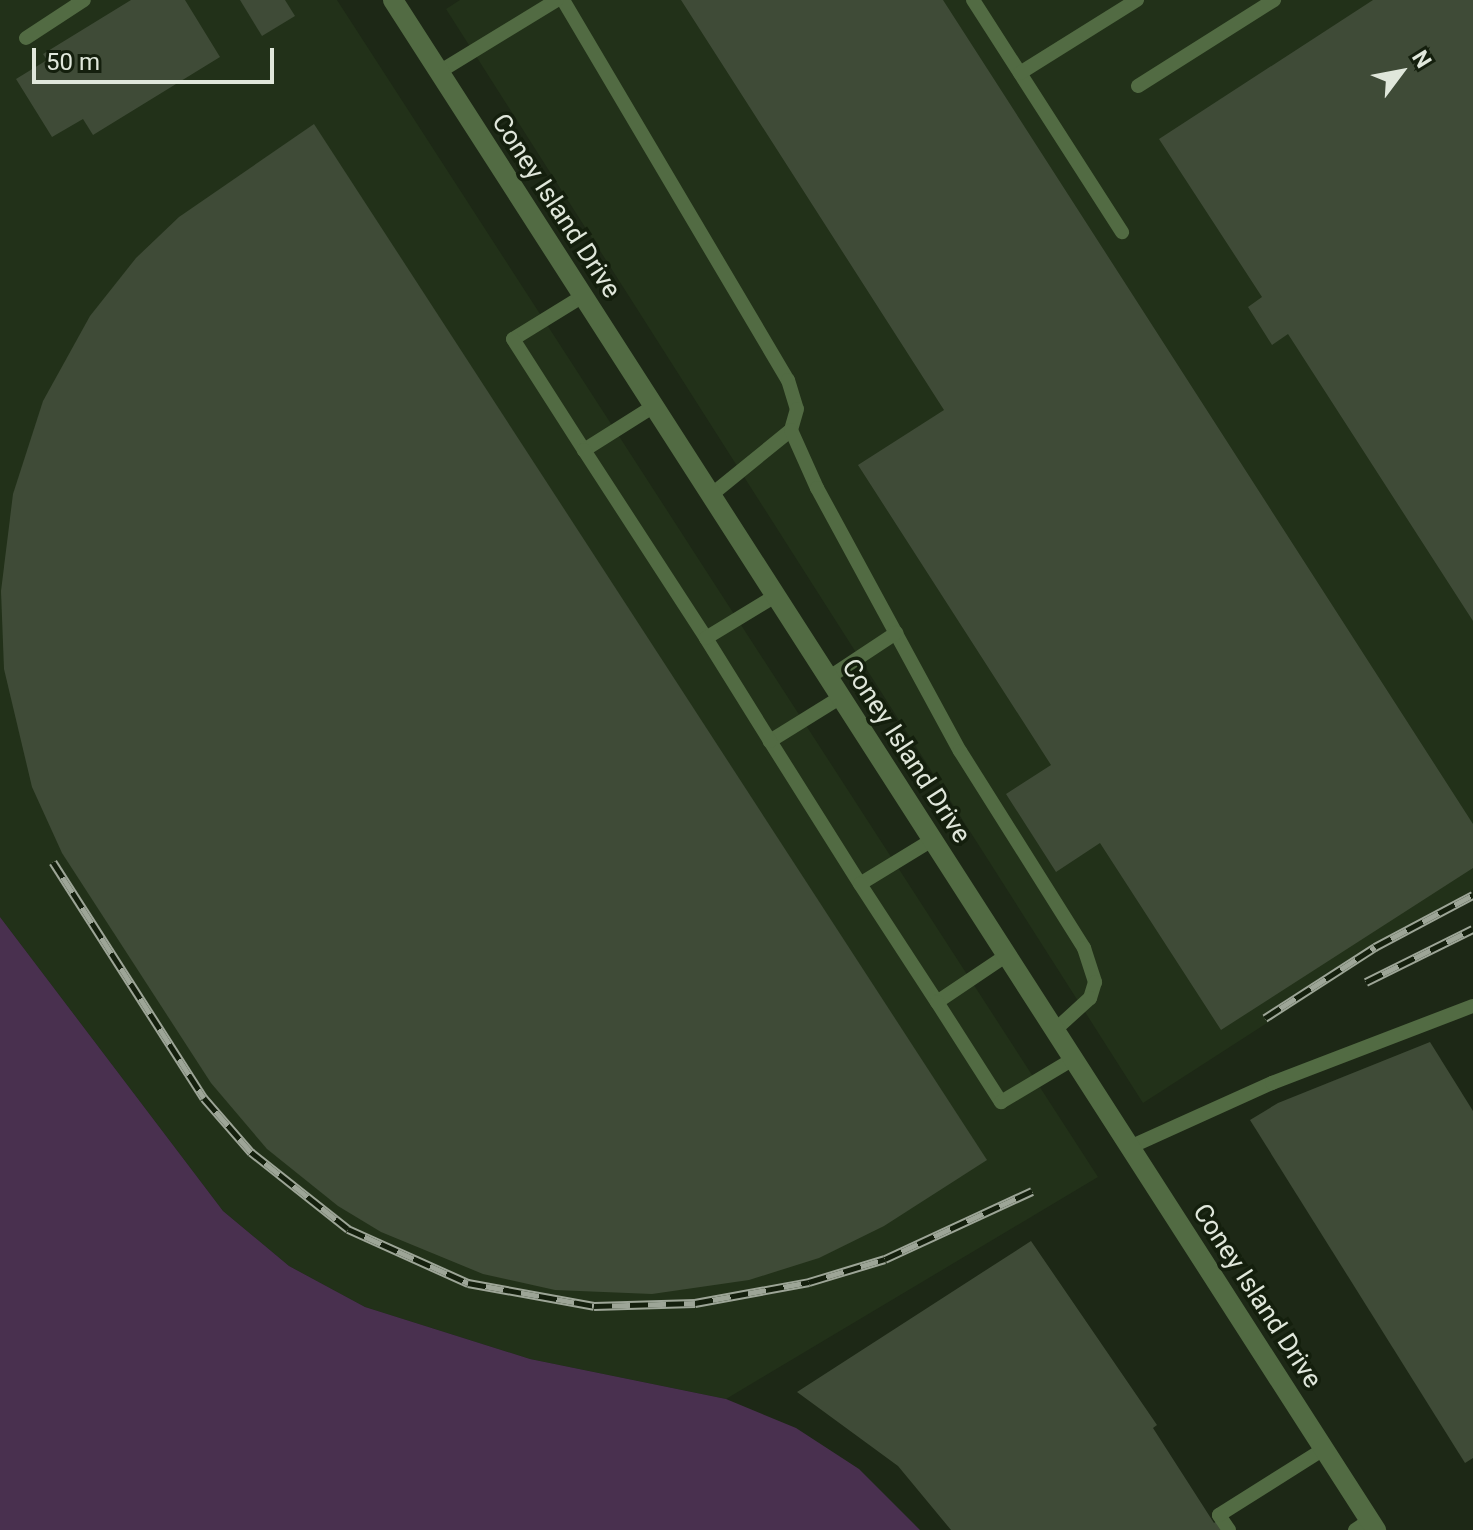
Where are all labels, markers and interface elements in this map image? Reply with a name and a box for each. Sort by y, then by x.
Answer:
scale bar [36,32,278,82]
north arrow [1361,32,1441,112]
text: N [1407,46,1436,72]
text: 50 m [46,48,100,76]
street label: Coney Island Drive [485,108,627,304]
street label: Coney Island Drive [835,653,977,849]
street label: Coney Island Drive [1186,1198,1328,1394]

